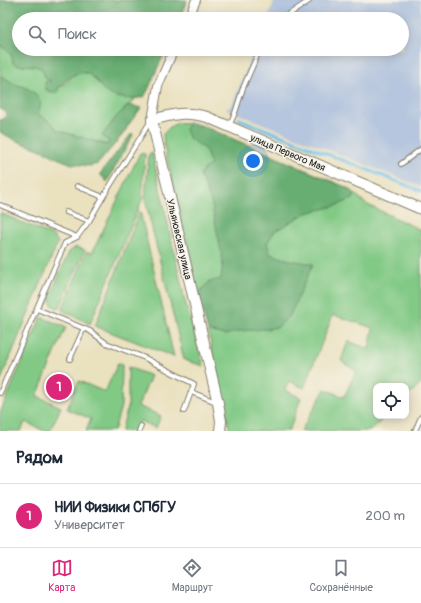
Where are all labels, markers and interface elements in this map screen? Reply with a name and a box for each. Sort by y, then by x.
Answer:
search box [12,12,409,56]
icon: search [26,23,48,45]
text: Поиск [58,25,97,44]
street label: улица Первого Мая [247,131,327,174]
your location [243,151,263,171]
street label: Ульяновская улица [164,198,194,281]
pin: 1 [46,372,72,402]
map controls [373,383,409,419]
button: locate [373,383,409,419]
text: Рядом [16,447,63,468]
text: НИИ Физики СПбГУ [54,498,176,517]
text: 1 [26,508,32,524]
text: 200 m [366,508,405,524]
text: Университет [54,517,125,533]
tab: Карта [48,557,75,594]
tab: Маршрут [172,557,213,594]
tab: Сохранённые [309,557,373,594]

